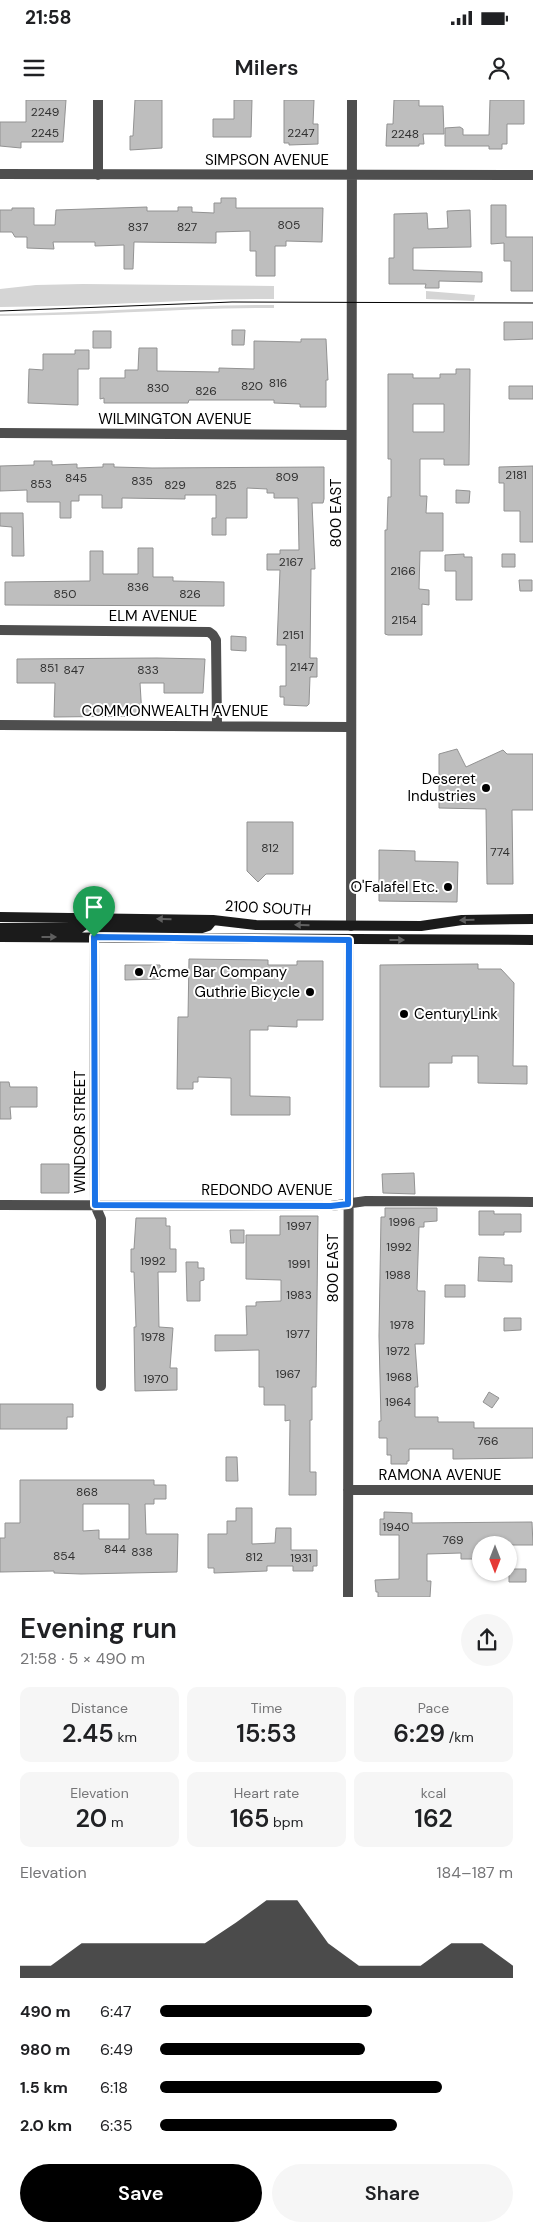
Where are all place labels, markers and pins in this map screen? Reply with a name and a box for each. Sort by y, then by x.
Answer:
place label: Deseret Industries [408,769,476,806]
marker: Deseret Industries [480,782,492,794]
place label: O'Falafel Etc. [350,877,438,897]
marker: O'Falafel Etc. [442,881,454,893]
pin [73,886,115,937]
place label: Acme Bar Company [149,962,288,982]
marker: Acme Bar Company [133,966,145,978]
place label: Guthrie Bicycle [195,982,300,1002]
marker: Guthrie Bicycle [304,986,316,998]
place label: CenturyLink [414,1004,498,1024]
marker: CenturyLink [398,1008,410,1020]

